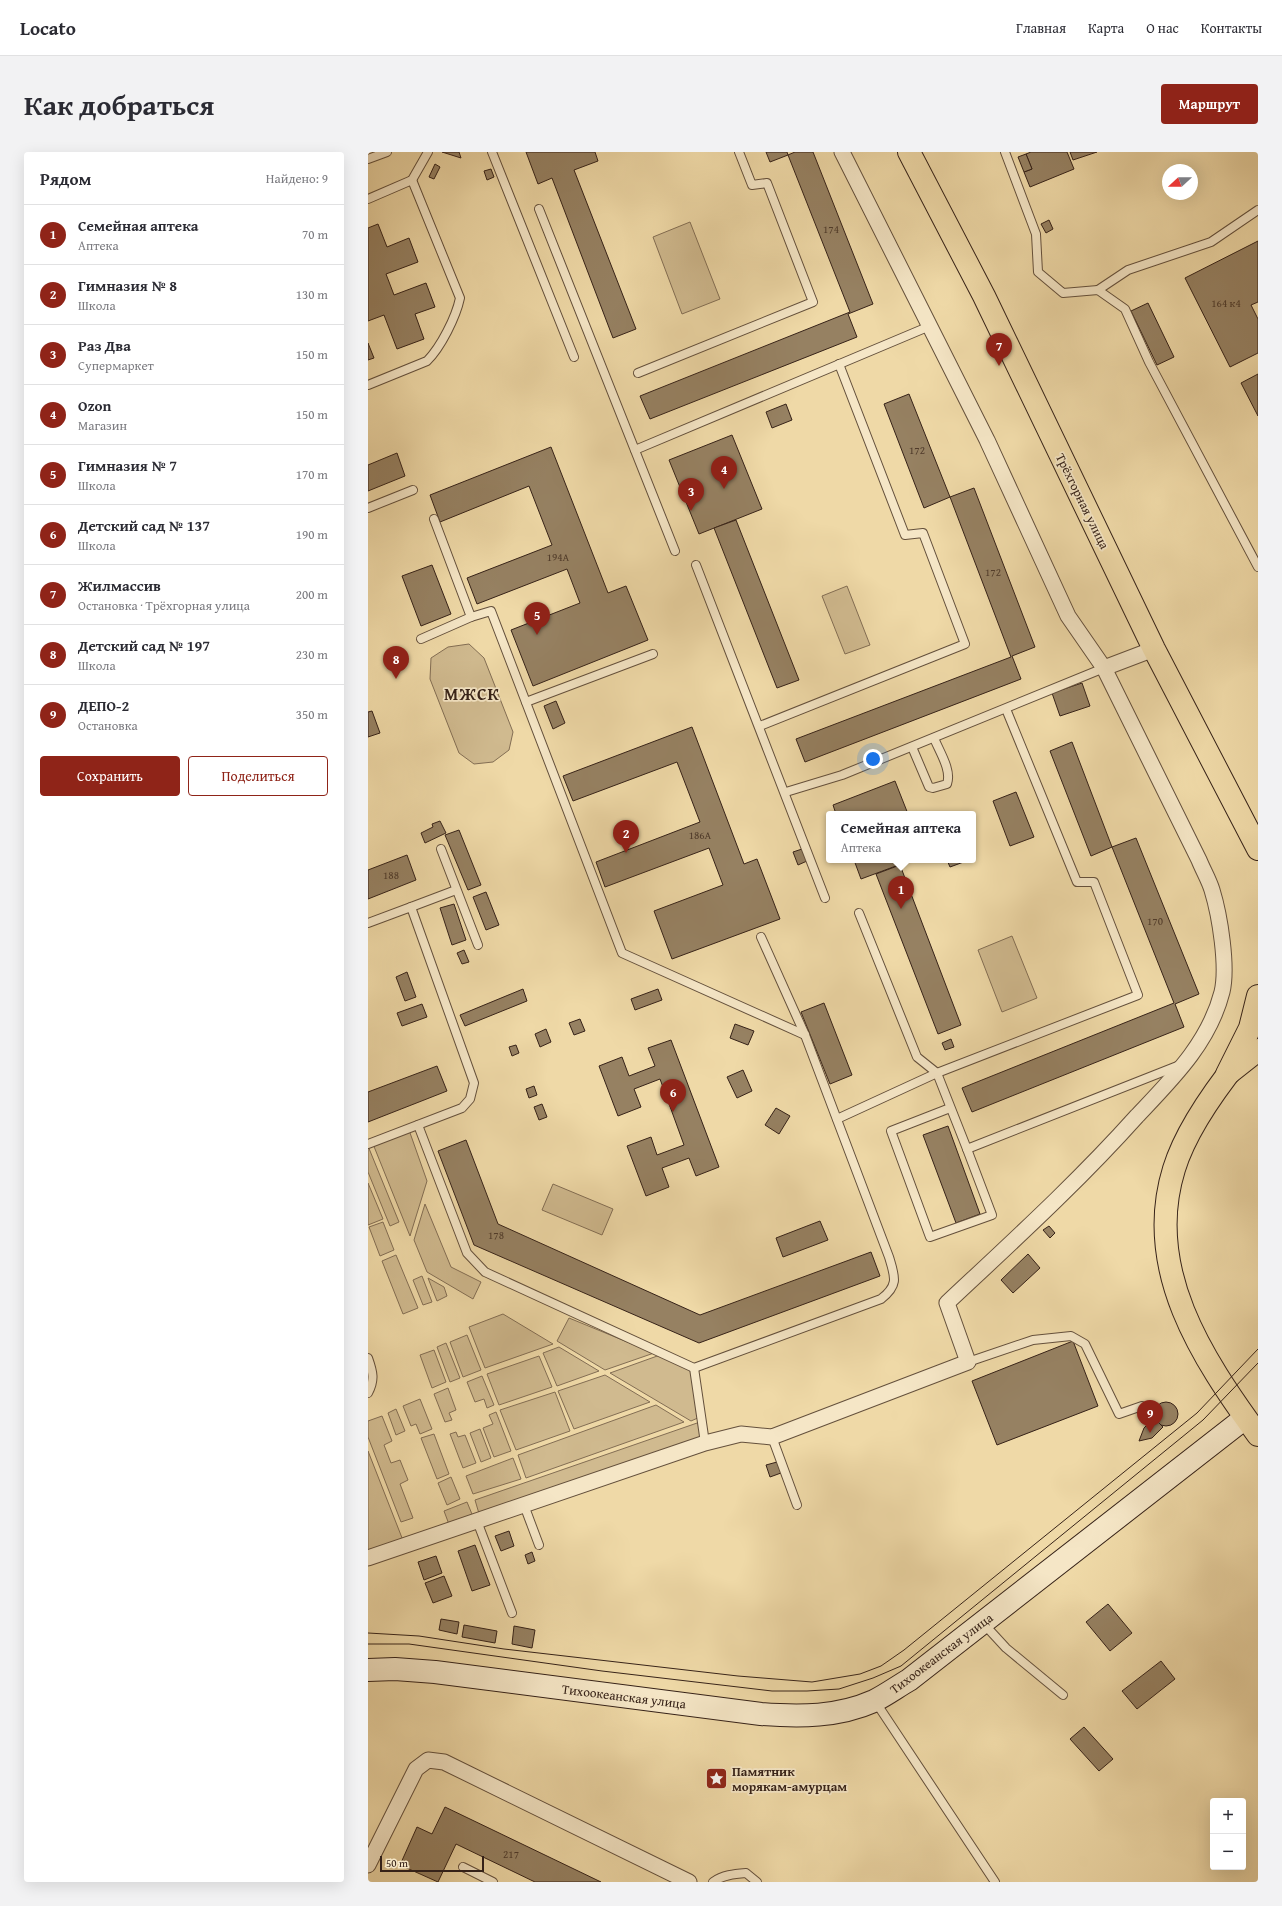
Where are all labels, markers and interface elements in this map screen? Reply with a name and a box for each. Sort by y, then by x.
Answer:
text: Locato [20,14,76,42]
text: Главная [1016,18,1066,38]
text: Карта [1088,18,1124,38]
text: О нас [1146,18,1179,38]
text: Контакты [1201,18,1262,38]
text: Как добраться [24,84,214,125]
button: Маршрут [1161,84,1258,124]
north arrow [1162,164,1198,200]
text: Рядом [40,166,91,191]
text: Найдено: 9 [266,169,328,188]
text: Семейная аптека [78,215,198,236]
house number: 174 [823,221,839,237]
text: 1 [50,225,56,244]
text: 70 m [302,225,328,244]
text: Аптека [78,236,119,255]
text: Гимназия № 8 [78,275,177,296]
text: 2 [50,285,56,304]
text: 130 m [296,285,328,304]
house number: 164 к4 [1211,295,1241,311]
text: Школа [78,296,116,315]
pin: 7 [986,333,1012,366]
text: Раз Два [78,335,131,356]
text: 3 [50,345,56,364]
text: 150 m [296,345,328,364]
text: Супермаркет [78,356,154,375]
text: Ozon [78,395,111,416]
text: 4 [50,405,56,424]
text: 150 m [296,405,328,424]
text: Магазин [78,416,127,435]
house number: 172 [909,442,925,458]
street label: Трёхгорная улица [1051,450,1114,553]
text: Гимназия № 7 [78,455,177,476]
pin: 4 [711,456,737,489]
text: 5 [50,465,56,484]
text: 170 m [296,465,328,484]
text: Школа [78,476,116,495]
pin: 3 [678,478,704,511]
text: Детский сад № 137 [78,515,210,536]
text: 6 [50,525,56,544]
text: 190 m [296,525,328,544]
text: Школа [78,536,116,555]
house number: 194А [547,549,570,565]
house number: 172 [985,564,1001,580]
text: Жилмассив [78,575,161,596]
text: 7 [50,585,56,604]
text: 200 m [296,585,328,604]
text: Остановка · Трёхгорная улица [78,596,250,615]
pin: 5 [524,602,550,635]
text: Детский сад № 197 [78,635,210,656]
text: 8 [50,645,56,664]
text: 230 m [296,645,328,664]
pin: 8 [383,646,409,679]
text: Школа [78,656,116,675]
district label: МЖСК [444,681,500,706]
text: ДЕПО-2 [78,695,129,716]
text: 9 [50,705,56,724]
text: 350 m [296,705,328,724]
text: Остановка [78,716,138,735]
your location [863,749,883,769]
button: Сохранить [40,756,180,796]
button: Поделиться [188,756,328,796]
popup [826,811,976,863]
text: Семейная аптека [841,817,961,838]
pin: 2 [613,820,639,853]
house number: 186А [689,827,712,843]
text: Аптека [841,838,881,857]
house number: 188 [383,867,399,883]
pin: 1 [888,876,914,909]
house number: 170 [1147,913,1163,929]
pin: 6 [660,1079,686,1112]
house number: 178 [488,1227,504,1243]
pin: 9 [1137,1400,1163,1433]
street label: Тихоокеанская улица [886,1608,998,1699]
street label: Тихоокеанская улица [561,1679,688,1714]
place label: Памятник морякам-амурцам [732,1762,847,1796]
place icon: Памятник морякам-амурцам [703,1765,729,1791]
map controls [1210,1798,1246,1870]
button: + [1210,1798,1246,1834]
button: − [1210,1834,1246,1870]
house number: 217 [503,1846,519,1862]
scale bar [380,1854,484,1873]
text: 50 m [386,1855,408,1871]

